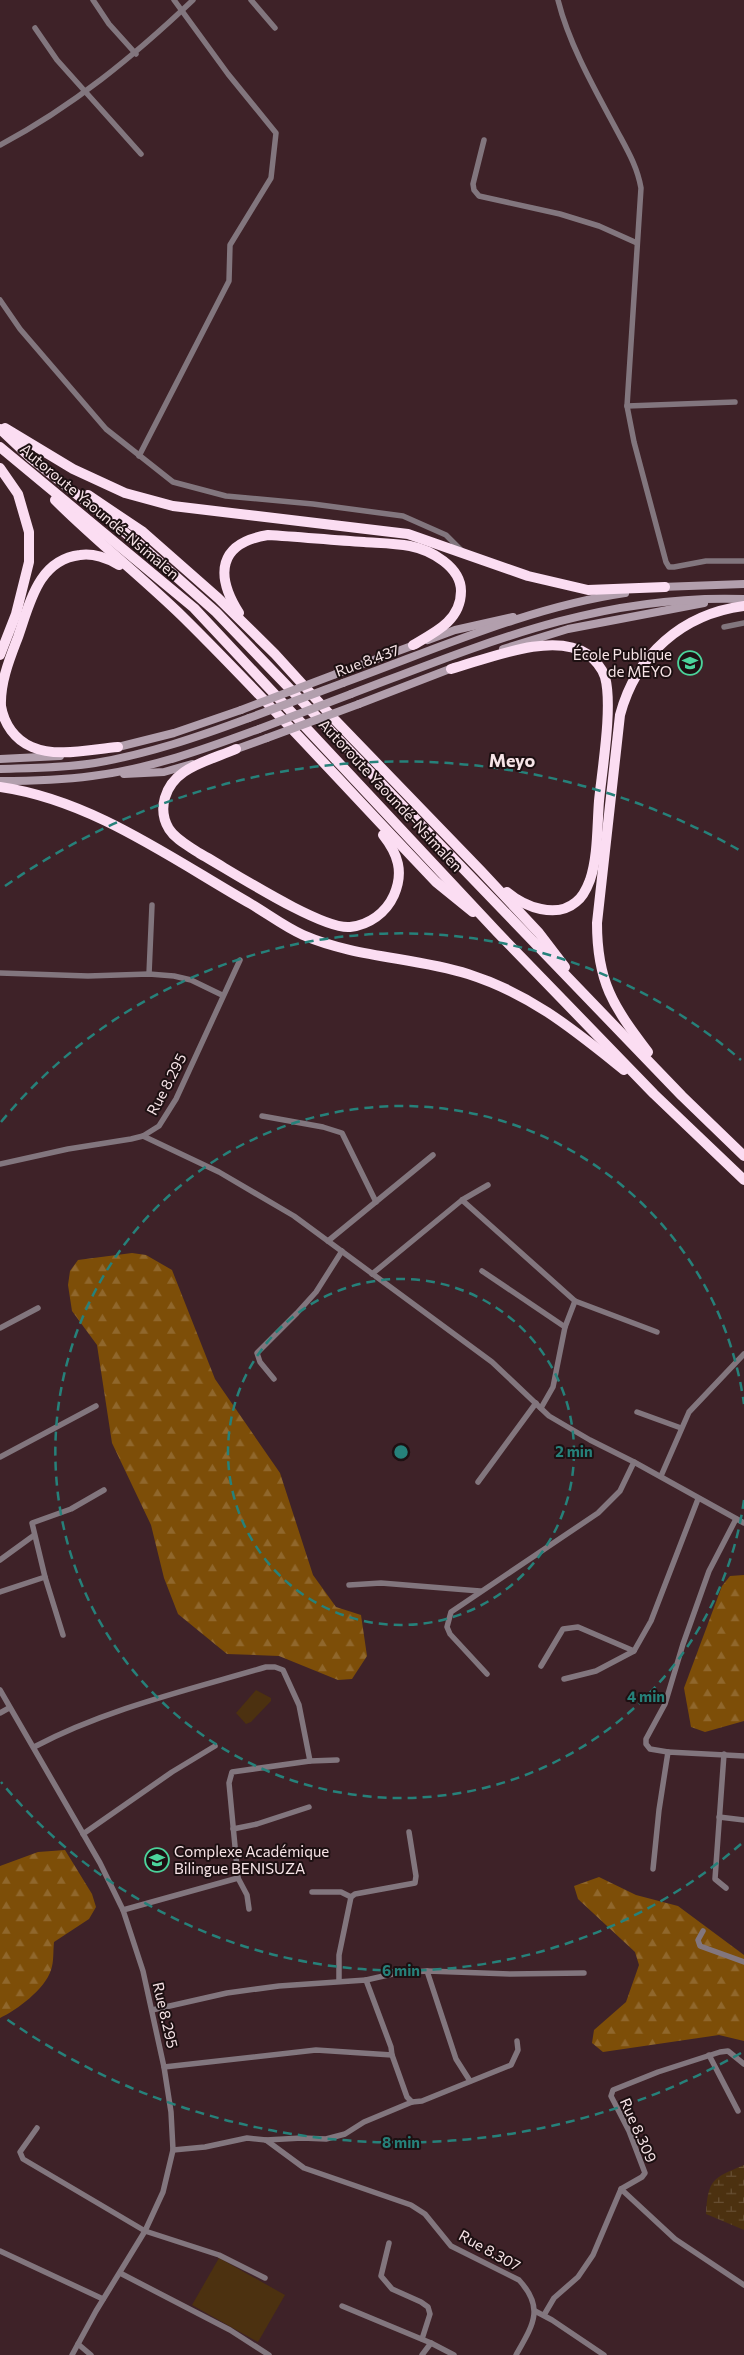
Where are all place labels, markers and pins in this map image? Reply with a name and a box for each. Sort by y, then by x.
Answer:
place label: École Publique de MEYO [573,644,672,680]
school or university icon: École Publique de MEYO [677,650,703,676]
centre of rings [392,1443,410,1461]
place label: Complexe Académique Bilingue BENISUZA [174,1842,329,1877]
school or university icon: Complexe Académique Bilingue BENISUZA [144,1847,170,1873]

